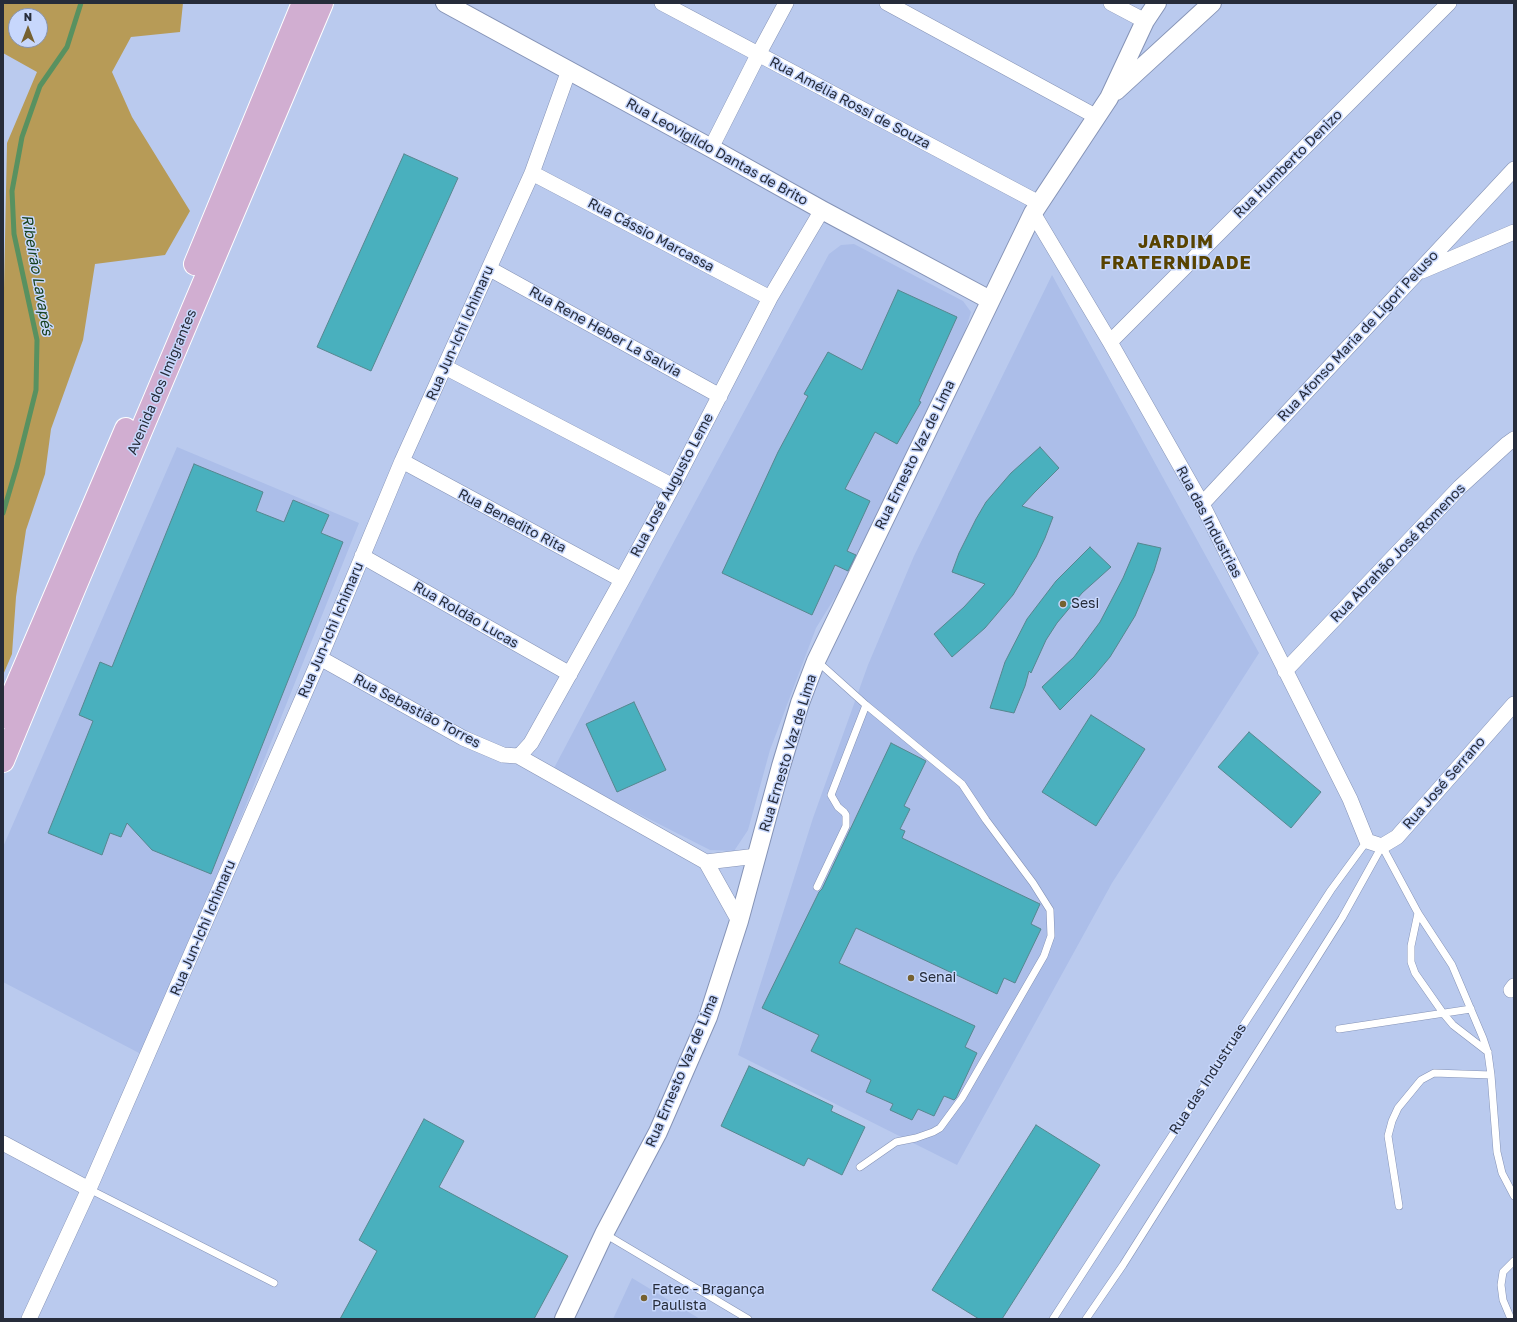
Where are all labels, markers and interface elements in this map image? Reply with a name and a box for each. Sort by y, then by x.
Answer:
north arrow [8,8,48,48]
text: N [24,10,32,23]
street label: Rua Amélia Rossi de Souza [767,53,933,153]
street label: Rua Leovigildo Dantas de Brito [623,95,811,209]
street label: Rua Humberto Denizo [1230,106,1346,222]
street label: Rua Cássio Marcassa [585,195,717,275]
water label: Ribeirão Lavapés [18,213,56,337]
district label: JARDIM FRATERNIDADE [1100,231,1252,274]
street label: Rua Afonso Maria de Ligori Peluso [1274,247,1442,425]
street label: Rua Jun-Ichi Ichimaru [423,263,497,403]
street label: Rua Rene Heber La Salvia [526,283,684,381]
street label: Avenida dos Imigrantes [124,307,200,457]
street label: Rua Ernesto Vaz de Lima [871,378,959,532]
street label: Rua José Augusto Leme [627,410,717,560]
street label: Rua das Industrias [1172,463,1246,581]
street label: Rua Abrahão José Romenos [1327,480,1469,626]
street label: Rua Benedito Rita [455,485,569,557]
street label: Rua Jun-Ichi Ichimaru [295,560,367,700]
street label: Rua Roldão Lucas [410,578,522,652]
place label: Sesi [1071,596,1099,612]
marker: Sesi [1058,599,1068,609]
street label: Rua Sebastião Torres [351,670,483,752]
street label: Rua Ernesto Vaz de Lima [756,672,820,834]
street label: Rua José Serrano [1399,733,1489,833]
street label: Rua Jun-Ichi Ichimaru [167,858,239,998]
place label: Senai [919,970,956,986]
marker: Senai [906,973,916,983]
street label: Rua Ernesto Vaz de Lima [642,992,722,1150]
street label: Rua das Industruas [1166,1020,1250,1138]
place label: Fatec - Bragança Paulista [652,1282,765,1314]
marker: Fatec - Bragança Paulista [639,1293,649,1303]

